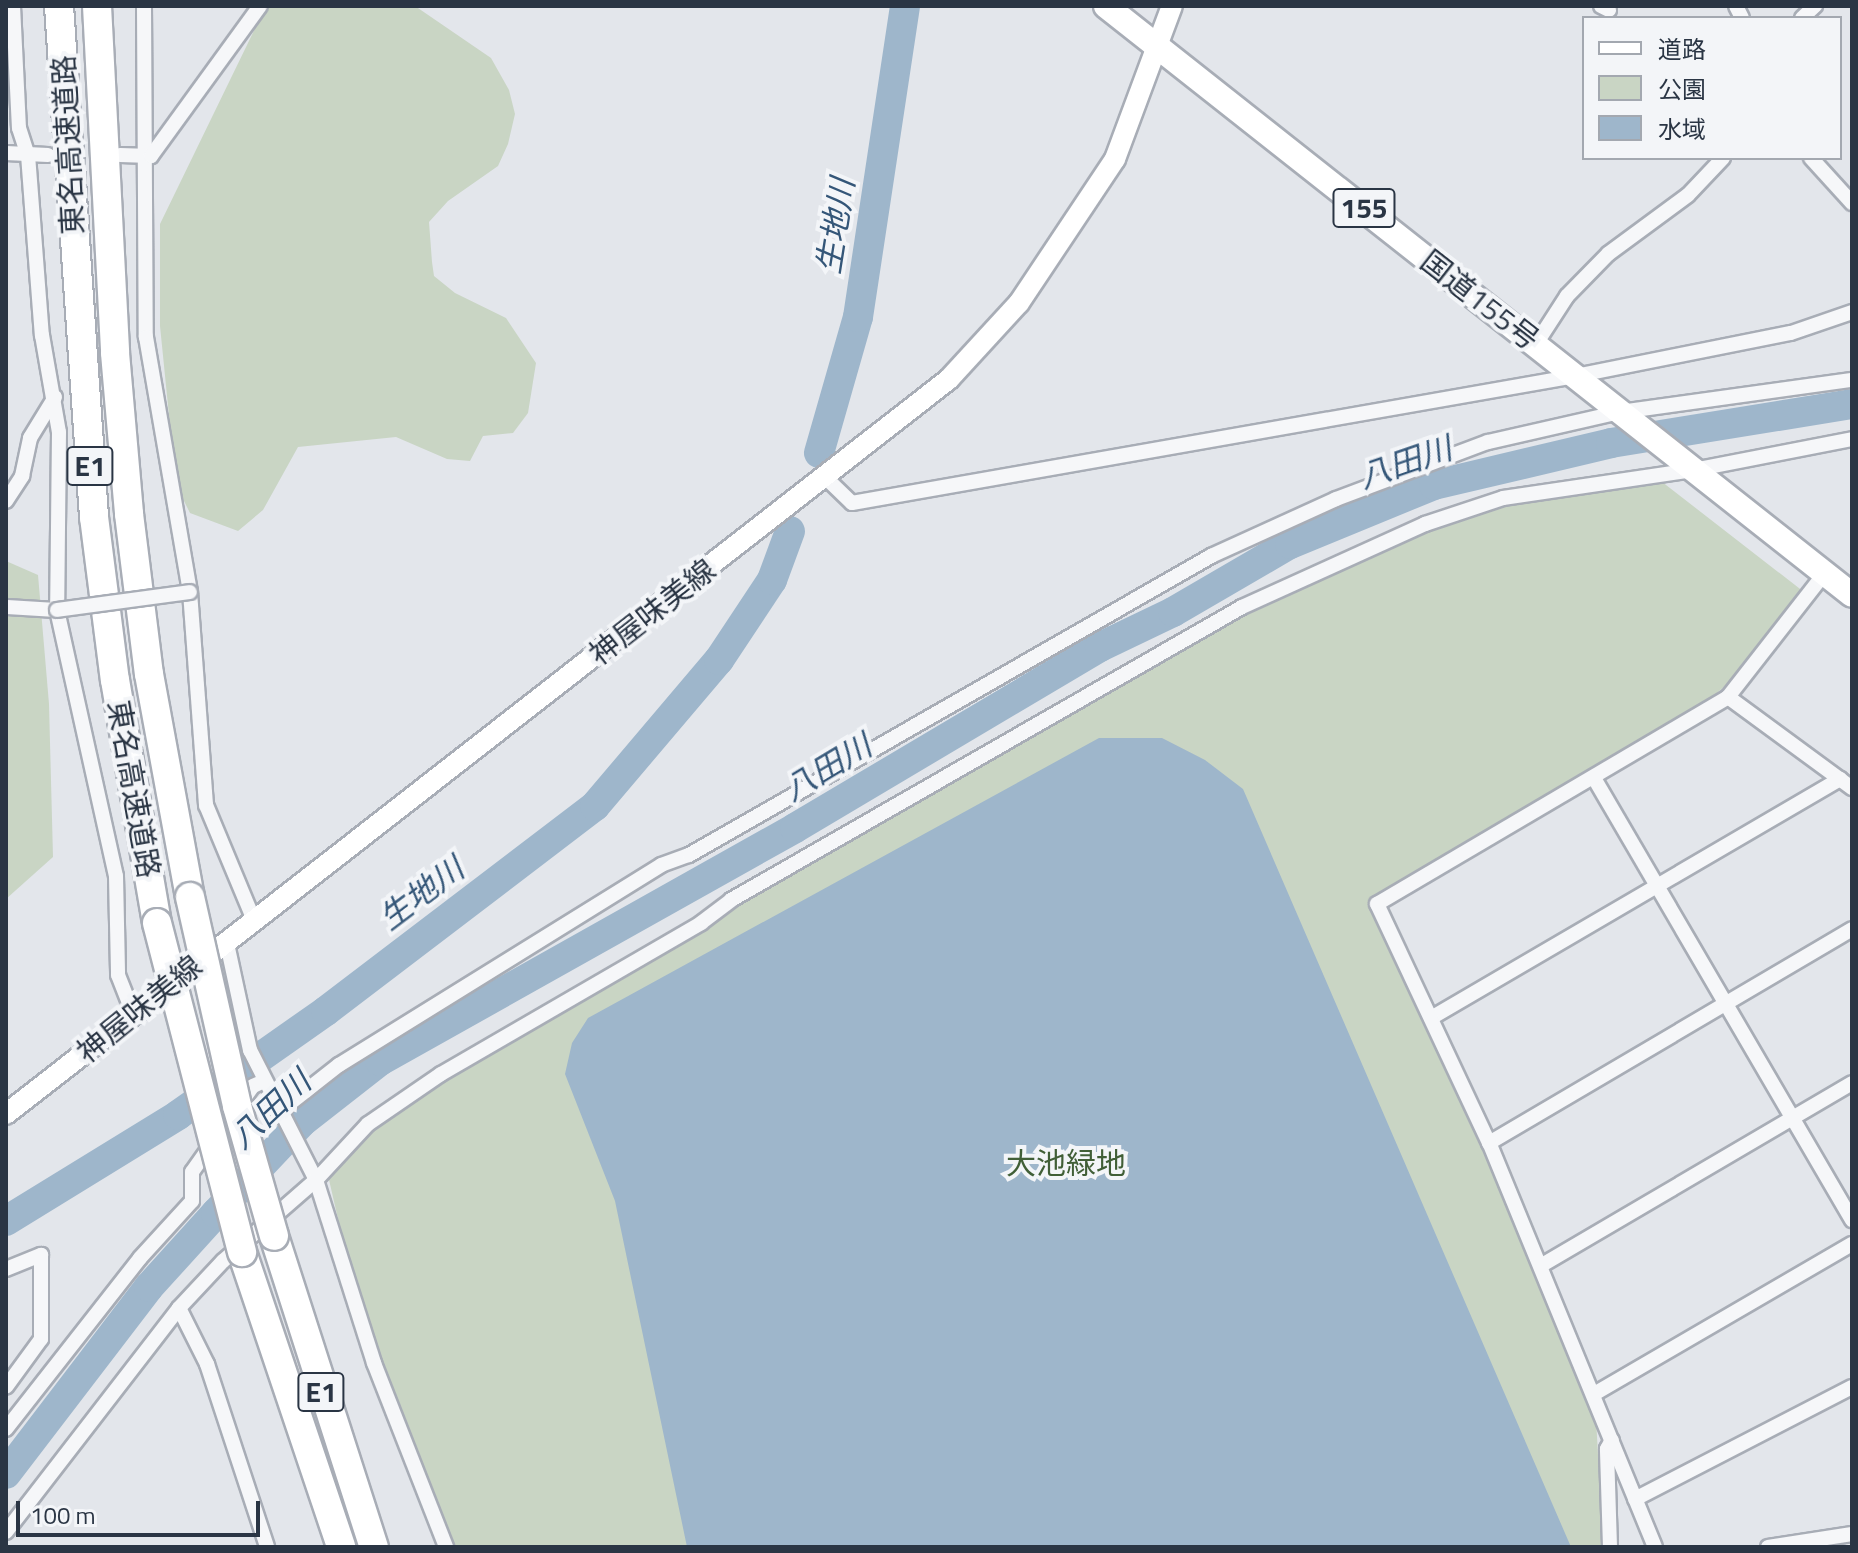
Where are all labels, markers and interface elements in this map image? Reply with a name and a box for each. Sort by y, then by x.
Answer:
legend [1582,16,1842,160]
text: 道路 [1658,31,1706,67]
street label: 東名高速道路 [45,54,91,236]
text: 公園 [1658,71,1706,107]
text: 水域 [1658,111,1706,147]
water label: 生地川 [809,176,861,276]
road number: 155 [1332,184,1396,232]
street label: 国道155号 [1414,243,1546,357]
water label: 八田川 [1353,428,1457,496]
road number: E1 [66,442,114,490]
street label: 神屋味美線 [582,552,722,672]
street label: 東名高速道路 [101,697,167,881]
water label: 八田川 [776,726,878,808]
water label: 生地川 [371,849,471,937]
street label: 神屋味美線 [69,948,209,1070]
water label: 八田川 [222,1062,318,1156]
park label: 大池緑地 [1006,1145,1126,1181]
road number: E1 [297,1368,345,1416]
scale bar [20,1485,264,1535]
text: 100 m [30,1497,96,1533]

